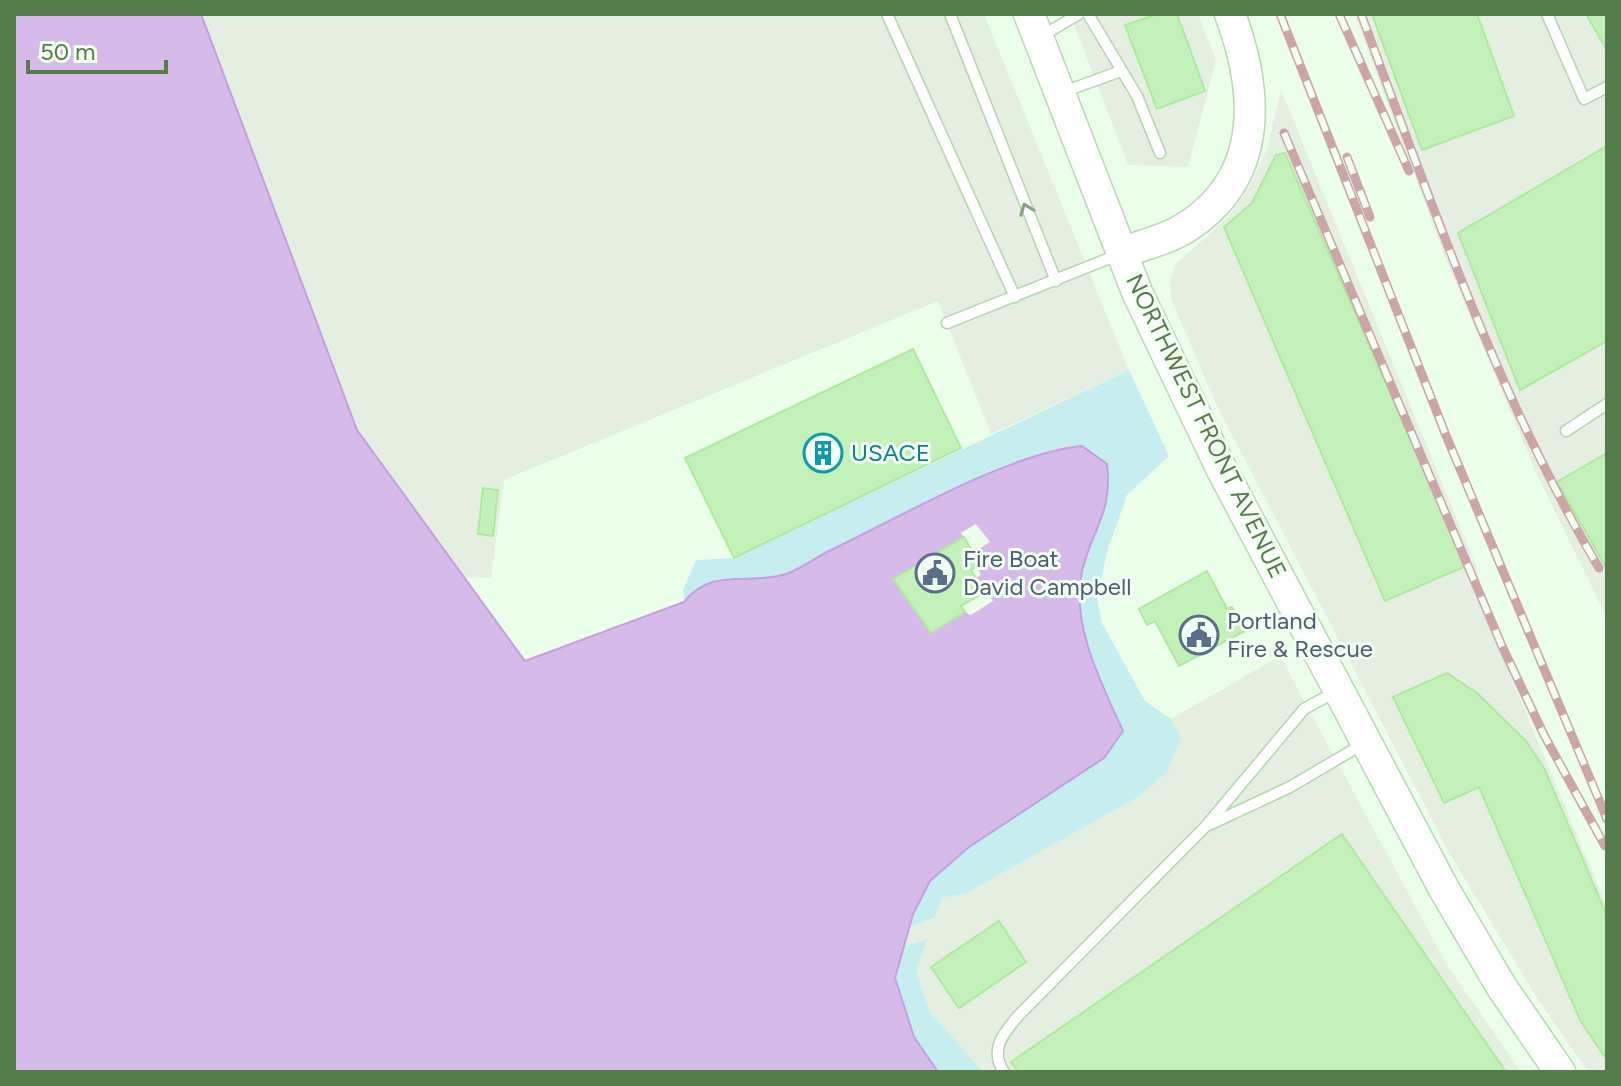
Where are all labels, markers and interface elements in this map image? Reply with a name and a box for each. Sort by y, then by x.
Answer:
scale bar [28,24,166,74]
text: 50 m [40,37,96,66]
one-way arrow [1019,203,1036,217]
street label: NORTHWEST FRONT AVENUE [1120,269,1293,583]
building icon: USACE [802,432,844,474]
place label: USACE [851,438,930,467]
place label: Fire Boat David Campbell [963,544,1132,601]
public building icon: Fire Boat David Campbell [914,552,956,594]
place label: Portland Fire & Rescue [1227,606,1373,663]
public building icon: Portland Fire & Rescue [1178,614,1220,656]

